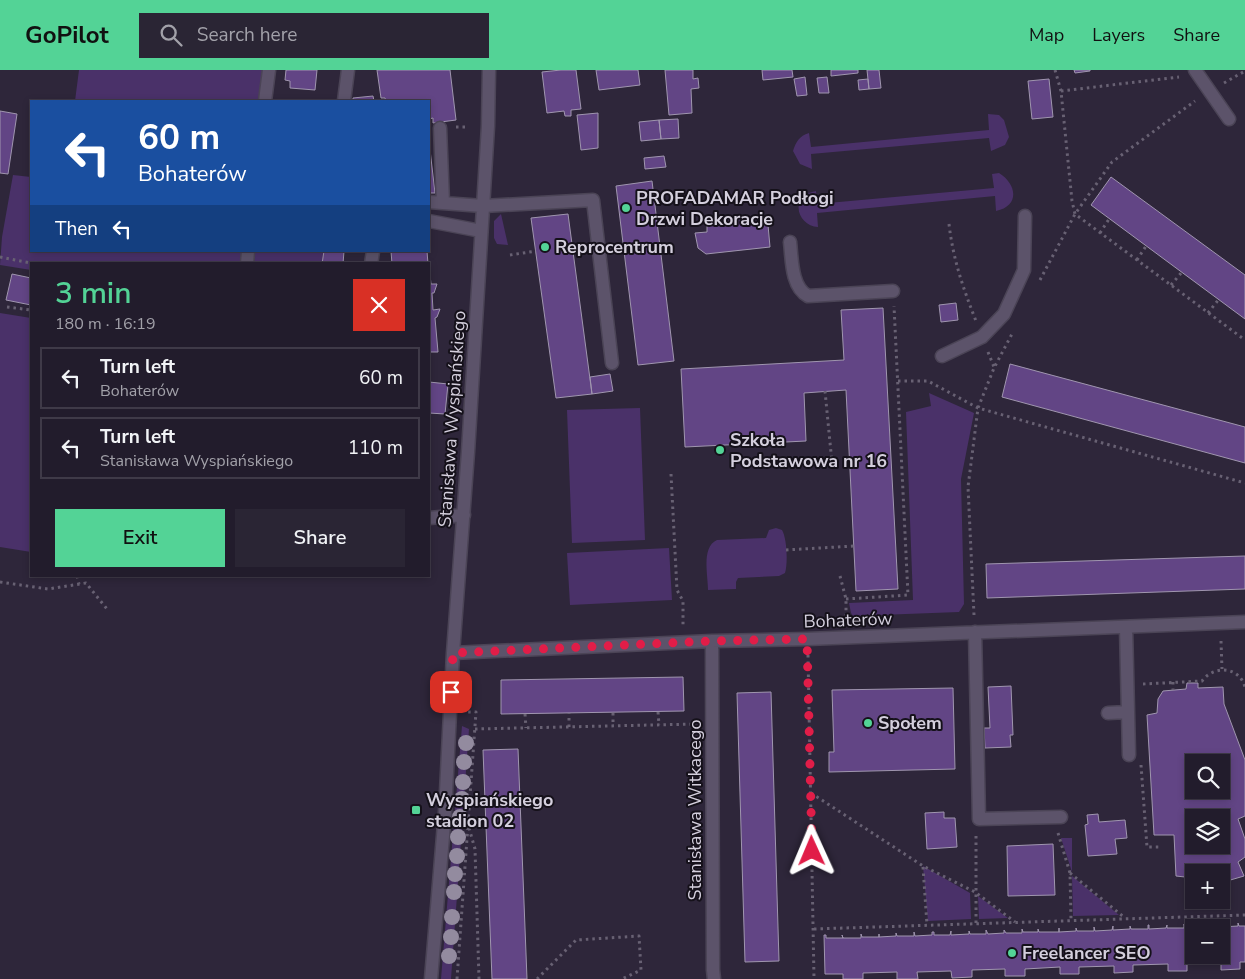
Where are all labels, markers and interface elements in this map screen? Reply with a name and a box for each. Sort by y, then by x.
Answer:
search box [139,13,489,58]
text: GoPilot [25,19,109,51]
icon: search [157,21,185,49]
text: Search here [197,22,297,48]
text: Map [1029,23,1064,47]
text: Layers [1092,23,1145,47]
text: Share [1173,23,1220,47]
text: 60 m [138,114,220,161]
icon: left [55,120,120,185]
text: Bohaterów [138,159,247,189]
place label: PROFADAMAR Podłogi Drzwi Dekoracje [636,186,834,231]
marker: PROFADAMAR Podłogi Drzwi Dekoracje [620,202,632,214]
icon: left [108,215,136,243]
text: Then [55,216,98,242]
place label: Reprocentrum [555,235,674,259]
marker: Reprocentrum [539,241,551,253]
text: 3 min [55,273,131,314]
button: close [353,279,405,331]
street label: Stanisława Wyspiańskiego [432,310,472,528]
text: 180 m · 16:19 [55,313,156,335]
text: Turn left [100,354,175,380]
icon: left [57,364,85,392]
text: 60 m [359,365,403,391]
text: Bohaterów [100,380,179,402]
text: Turn left [100,424,175,450]
place label: Szkoła Podstawowa nr 16 [730,428,887,473]
icon: left [57,434,85,462]
text: 110 m [348,435,403,461]
marker: Szkoła Podstawowa nr 16 [714,444,726,456]
text: Stanisława Wyspiańskiego [100,450,293,472]
button: Exit [55,509,225,567]
button: Share [235,509,405,567]
street label: Bohaterów [803,606,893,634]
pin [430,671,472,713]
icon: arrive [437,678,465,706]
place label: Społem [878,711,942,735]
marker: Społem [862,717,874,729]
street label: Stanisława Witkacego [683,720,707,900]
map controls [1185,754,1230,964]
button: search [1185,754,1230,799]
place label: Wyspiańskiego stadion 02 [426,788,553,833]
marker: Wyspiańskiego stadion 02 [410,804,422,816]
button: layers [1185,809,1230,854]
position arrow [785,824,837,876]
button: + [1185,864,1230,909]
button: − [1185,919,1230,964]
place label: Freelancer SEO [1022,941,1151,965]
marker: Freelancer SEO [1006,947,1018,959]

